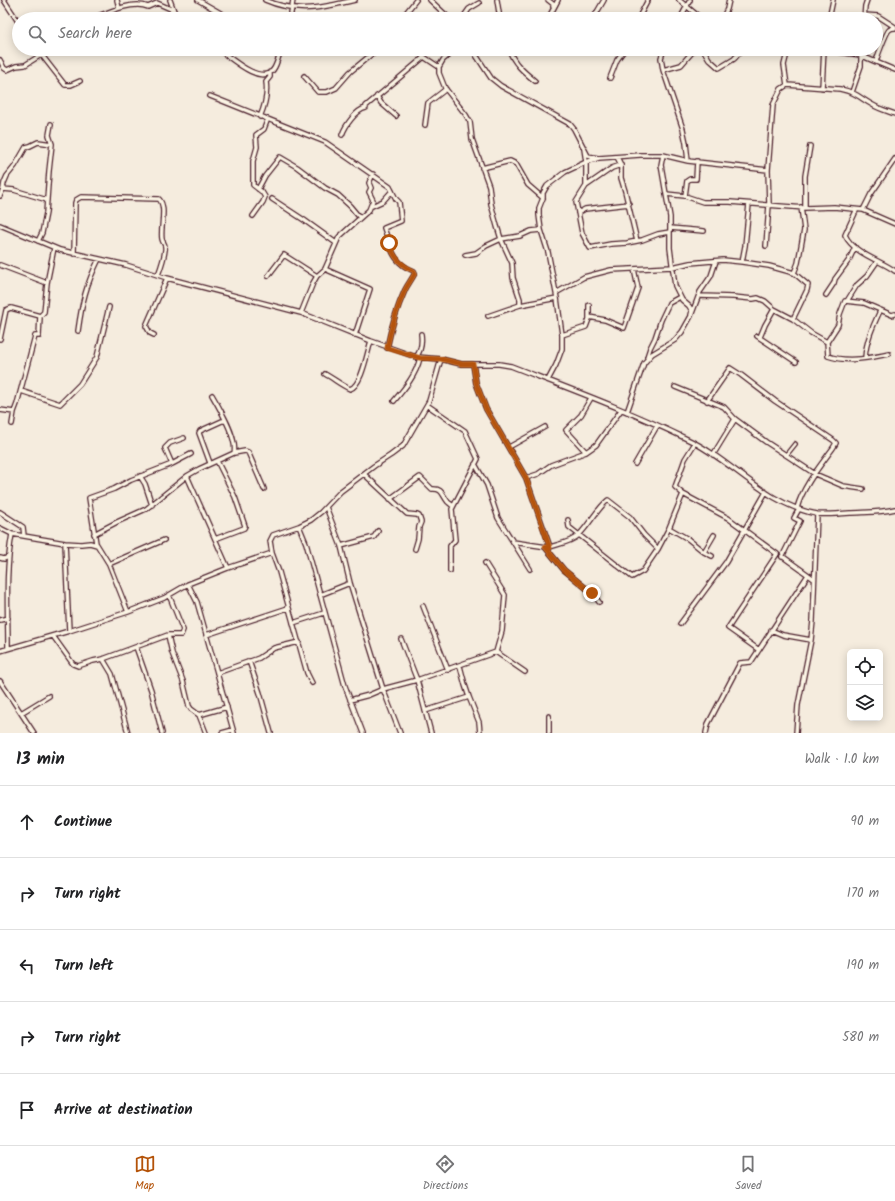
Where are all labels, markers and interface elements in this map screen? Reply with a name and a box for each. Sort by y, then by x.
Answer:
search box [12,12,883,56]
text: Search here [58,22,132,46]
icon: search [26,23,48,45]
route start [380,234,398,252]
route end [583,584,601,602]
map controls [847,649,883,721]
button: locate [847,649,883,685]
button: layers [847,685,883,721]
text: 13 min [16,746,65,773]
text: Walk · 1.0 km [805,749,879,770]
text: Continue [54,810,112,834]
icon: ahead [16,811,38,833]
text: 90 m [851,811,879,832]
text: Turn right [54,882,121,906]
icon: right [16,883,38,905]
text: 170 m [847,883,879,904]
text: Turn left [54,954,114,978]
icon: left [16,955,38,977]
text: 190 m [847,955,879,976]
text: Turn right [54,1026,121,1050]
icon: right [16,1027,38,1049]
text: 580 m [842,1027,879,1048]
text: Arrive at destination [54,1098,193,1122]
icon: arrive [16,1099,38,1121]
tab: Map [134,1153,156,1195]
tab: Directions [423,1153,468,1195]
tab: Saved [735,1153,761,1195]

